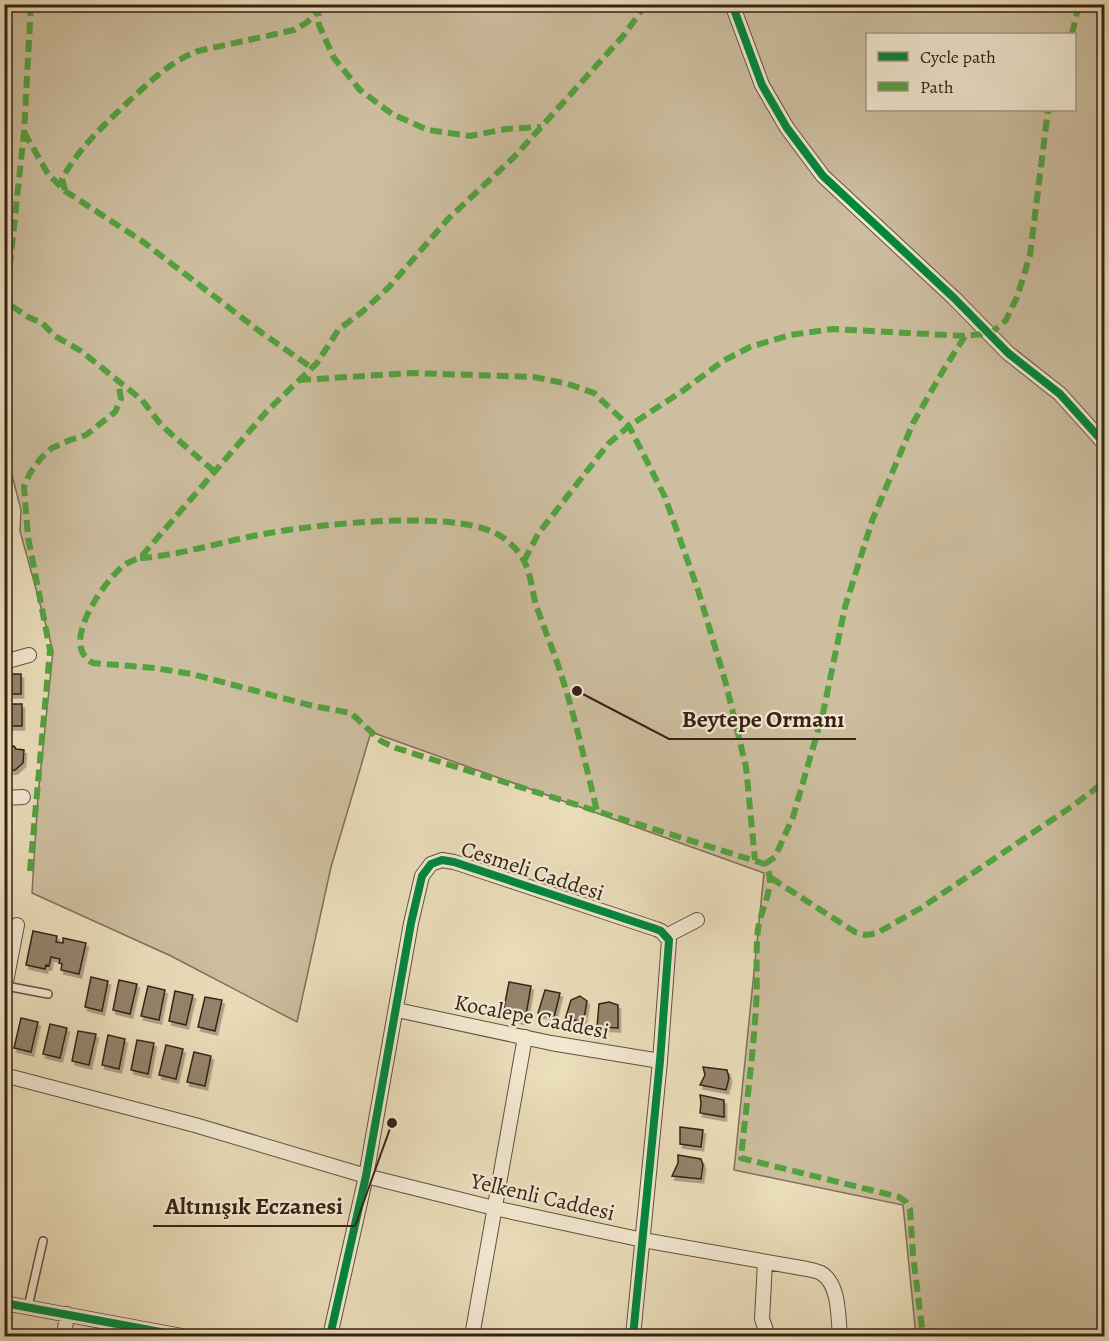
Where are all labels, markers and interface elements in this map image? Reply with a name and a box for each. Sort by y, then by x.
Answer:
legend [866,33,1076,111]
text: Cycle path [920,45,996,69]
text: Path [920,75,954,99]
callout: Beytepe Ormanı [669,697,856,739]
text: Beytepe Ormanı [682,703,844,735]
street label: Cesmeli Caddesi [457,834,608,908]
street label: Kocalepe Caddesi [452,987,612,1047]
street label: Yelkenli Caddesi [467,1166,618,1228]
callout: Altınışık Eczanesi [153,1184,355,1226]
text: Altınışık Eczanesi [164,1190,343,1222]

